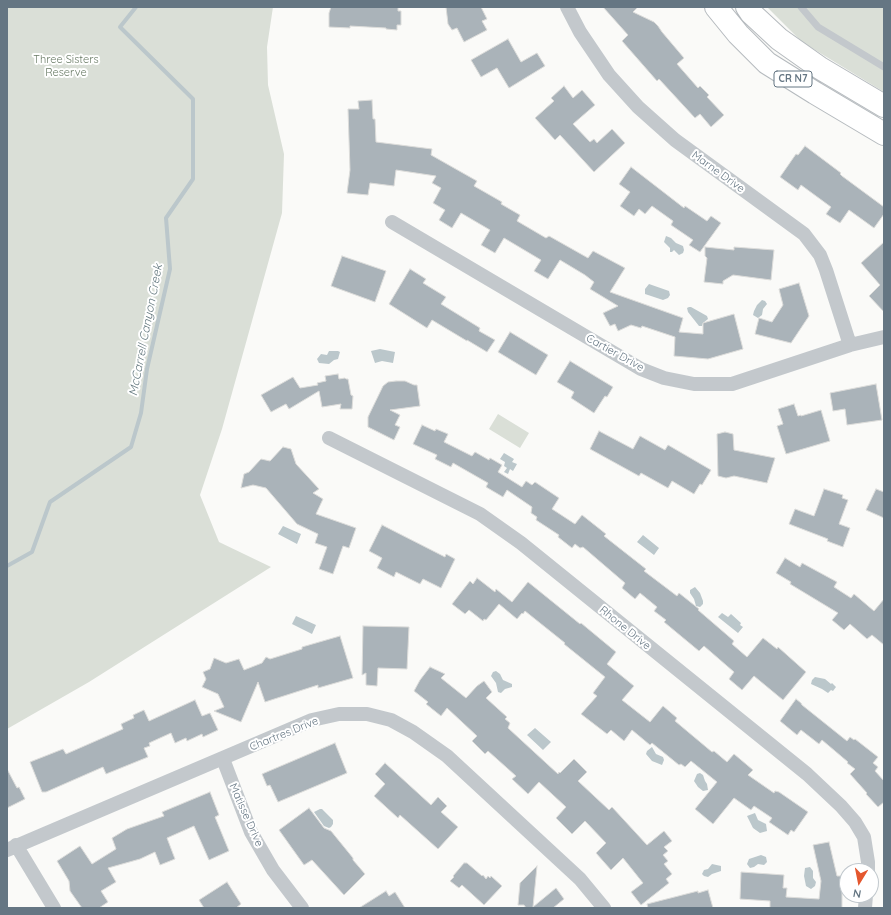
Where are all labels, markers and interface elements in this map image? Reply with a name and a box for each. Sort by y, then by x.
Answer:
park label: Three Sisters Reserve [33,53,99,79]
road number: CR N7 [774,71,812,87]
street label: Marne Drive [689,148,747,196]
water label: McCarrell Canyon Creek [126,263,166,397]
street label: Cartier Drive [584,332,646,374]
street label: Rhone Drive [597,603,653,653]
street label: Chartres Drive [248,714,320,754]
street label: Matisse Drive [226,781,266,849]
north arrow [839,863,879,903]
text: N [852,886,862,901]

